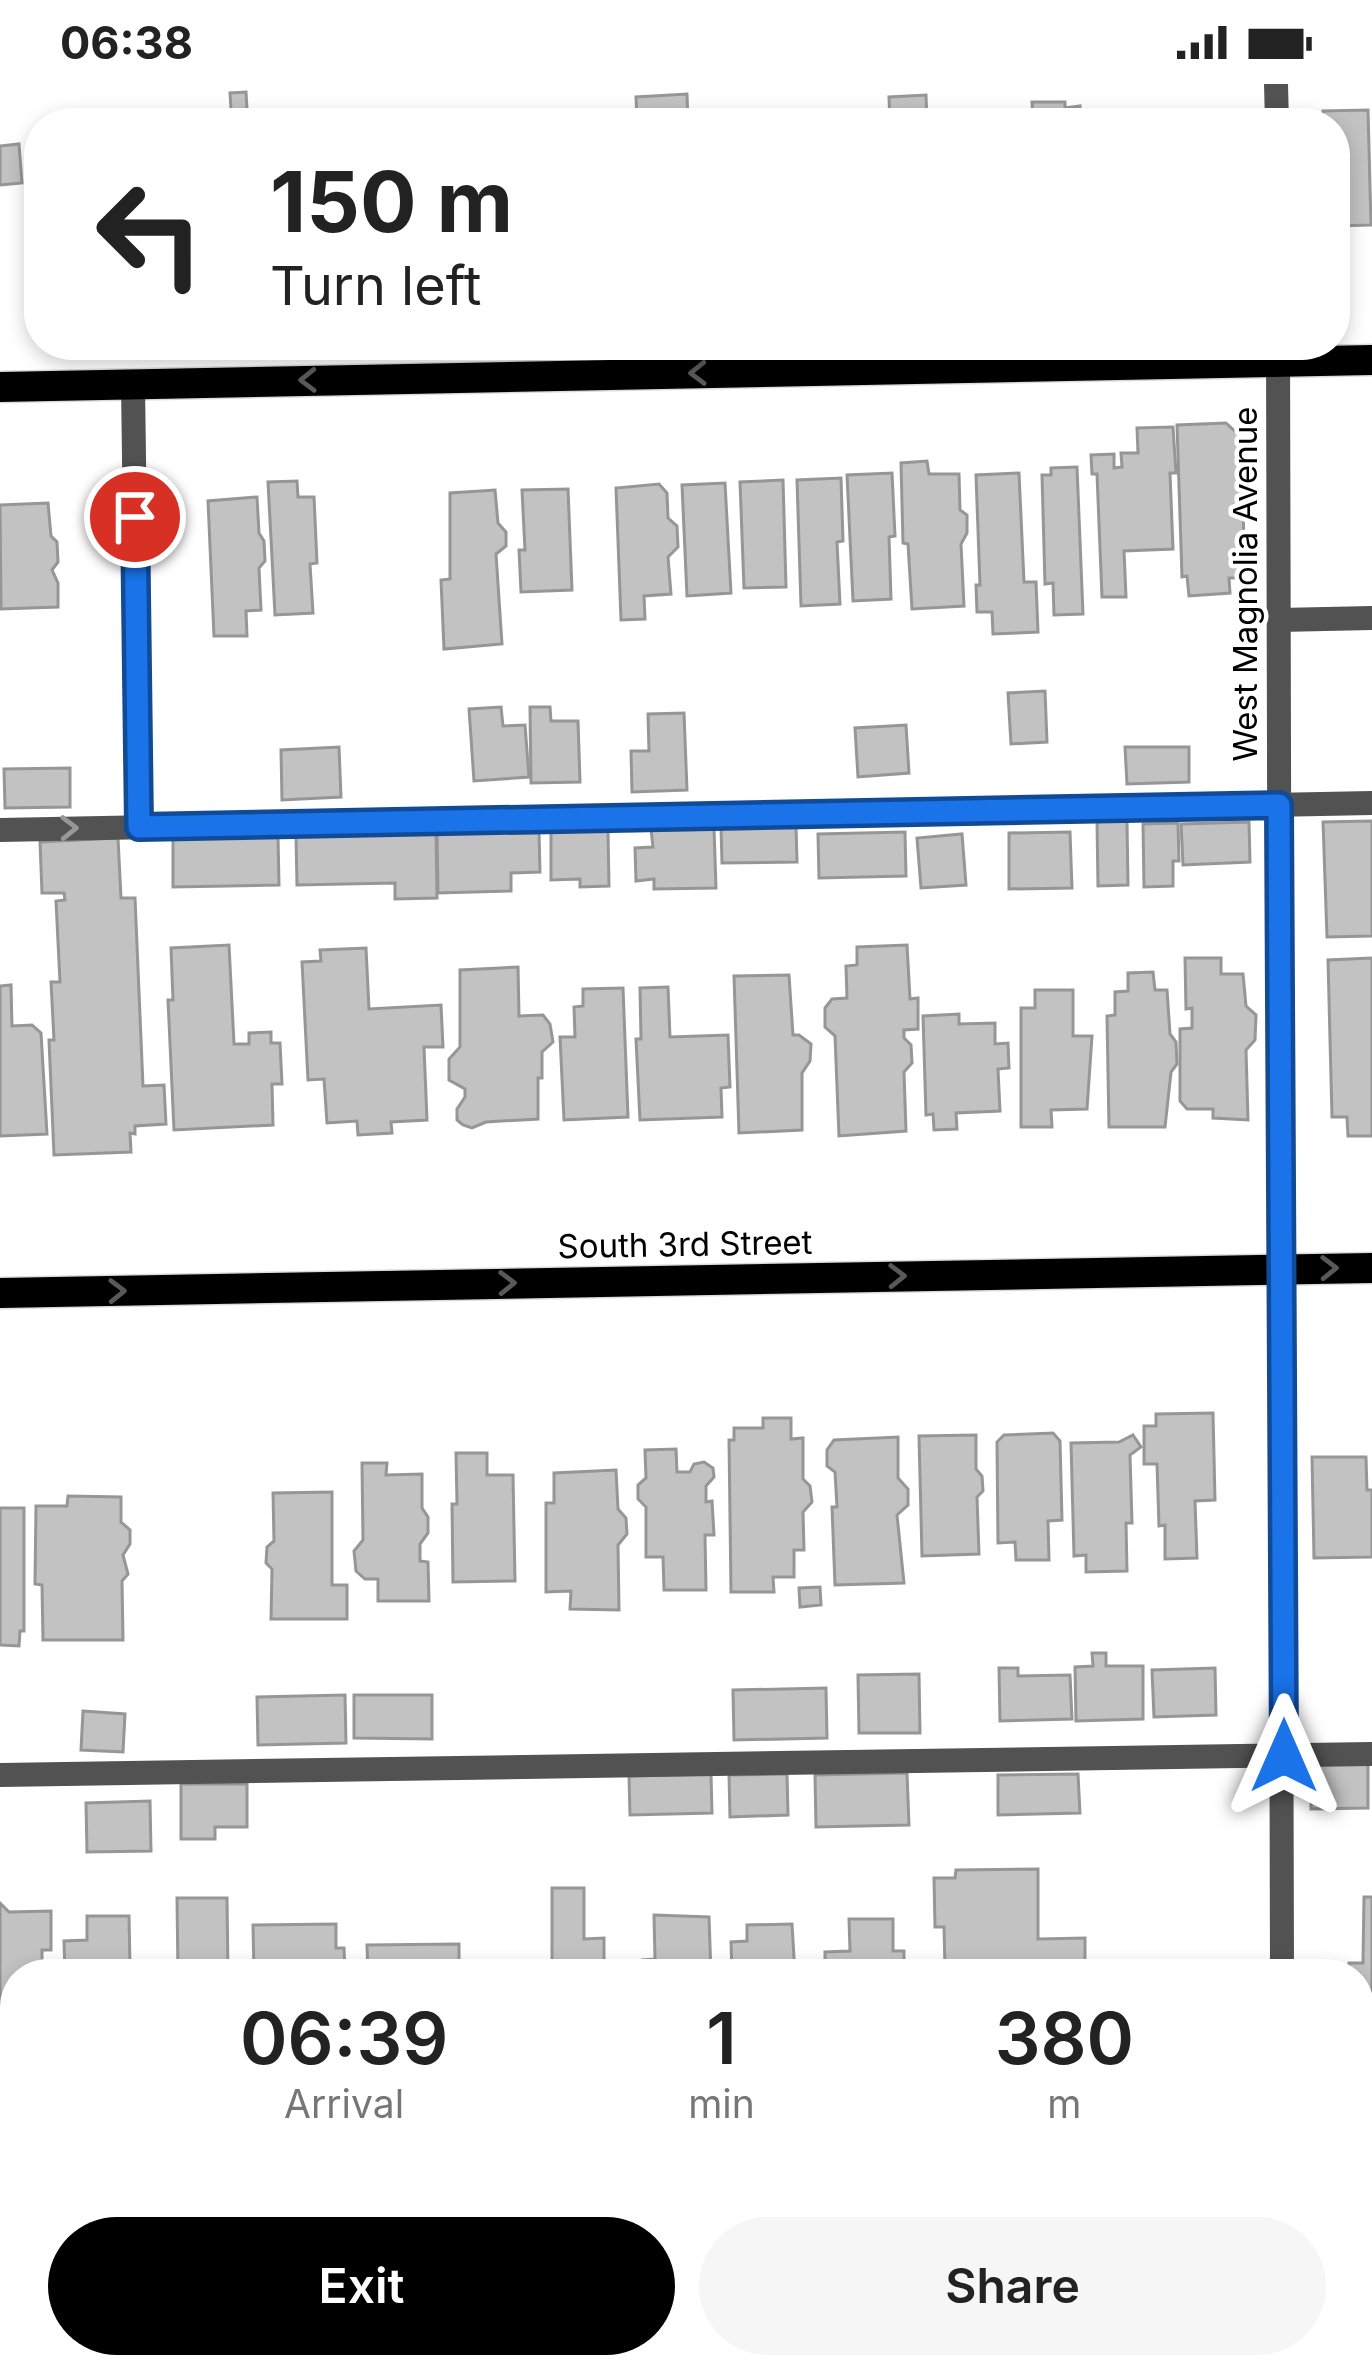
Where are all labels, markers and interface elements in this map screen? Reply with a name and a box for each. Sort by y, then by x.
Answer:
text: 06:38 [60,15,193,70]
text: 150 m [270,151,513,252]
icon: left [72,156,228,312]
text: Turn left [270,253,481,318]
one-way arrow [688,359,707,385]
one-way arrow [298,367,317,393]
street label: West Magnolia Avenue [1225,406,1265,762]
pin [84,466,186,568]
icon: arrive [102,484,168,550]
one-way arrow [60,816,79,842]
street label: South 3rd Street [557,1222,813,1266]
one-way arrow [1320,1256,1339,1282]
one-way arrow [889,1263,907,1289]
one-way arrow [498,1271,517,1297]
one-way arrow [108,1278,127,1304]
position arrow [1221,1693,1347,1819]
text: 06:39 [240,1994,448,2081]
text: 1 [706,1994,737,2081]
text: 380 [995,1994,1134,2081]
text: Arrival [284,2080,404,2127]
text: min [688,2080,755,2127]
text: m [1047,2080,1081,2127]
button: Exit [48,2217,675,2355]
button: Share [699,2217,1326,2355]

